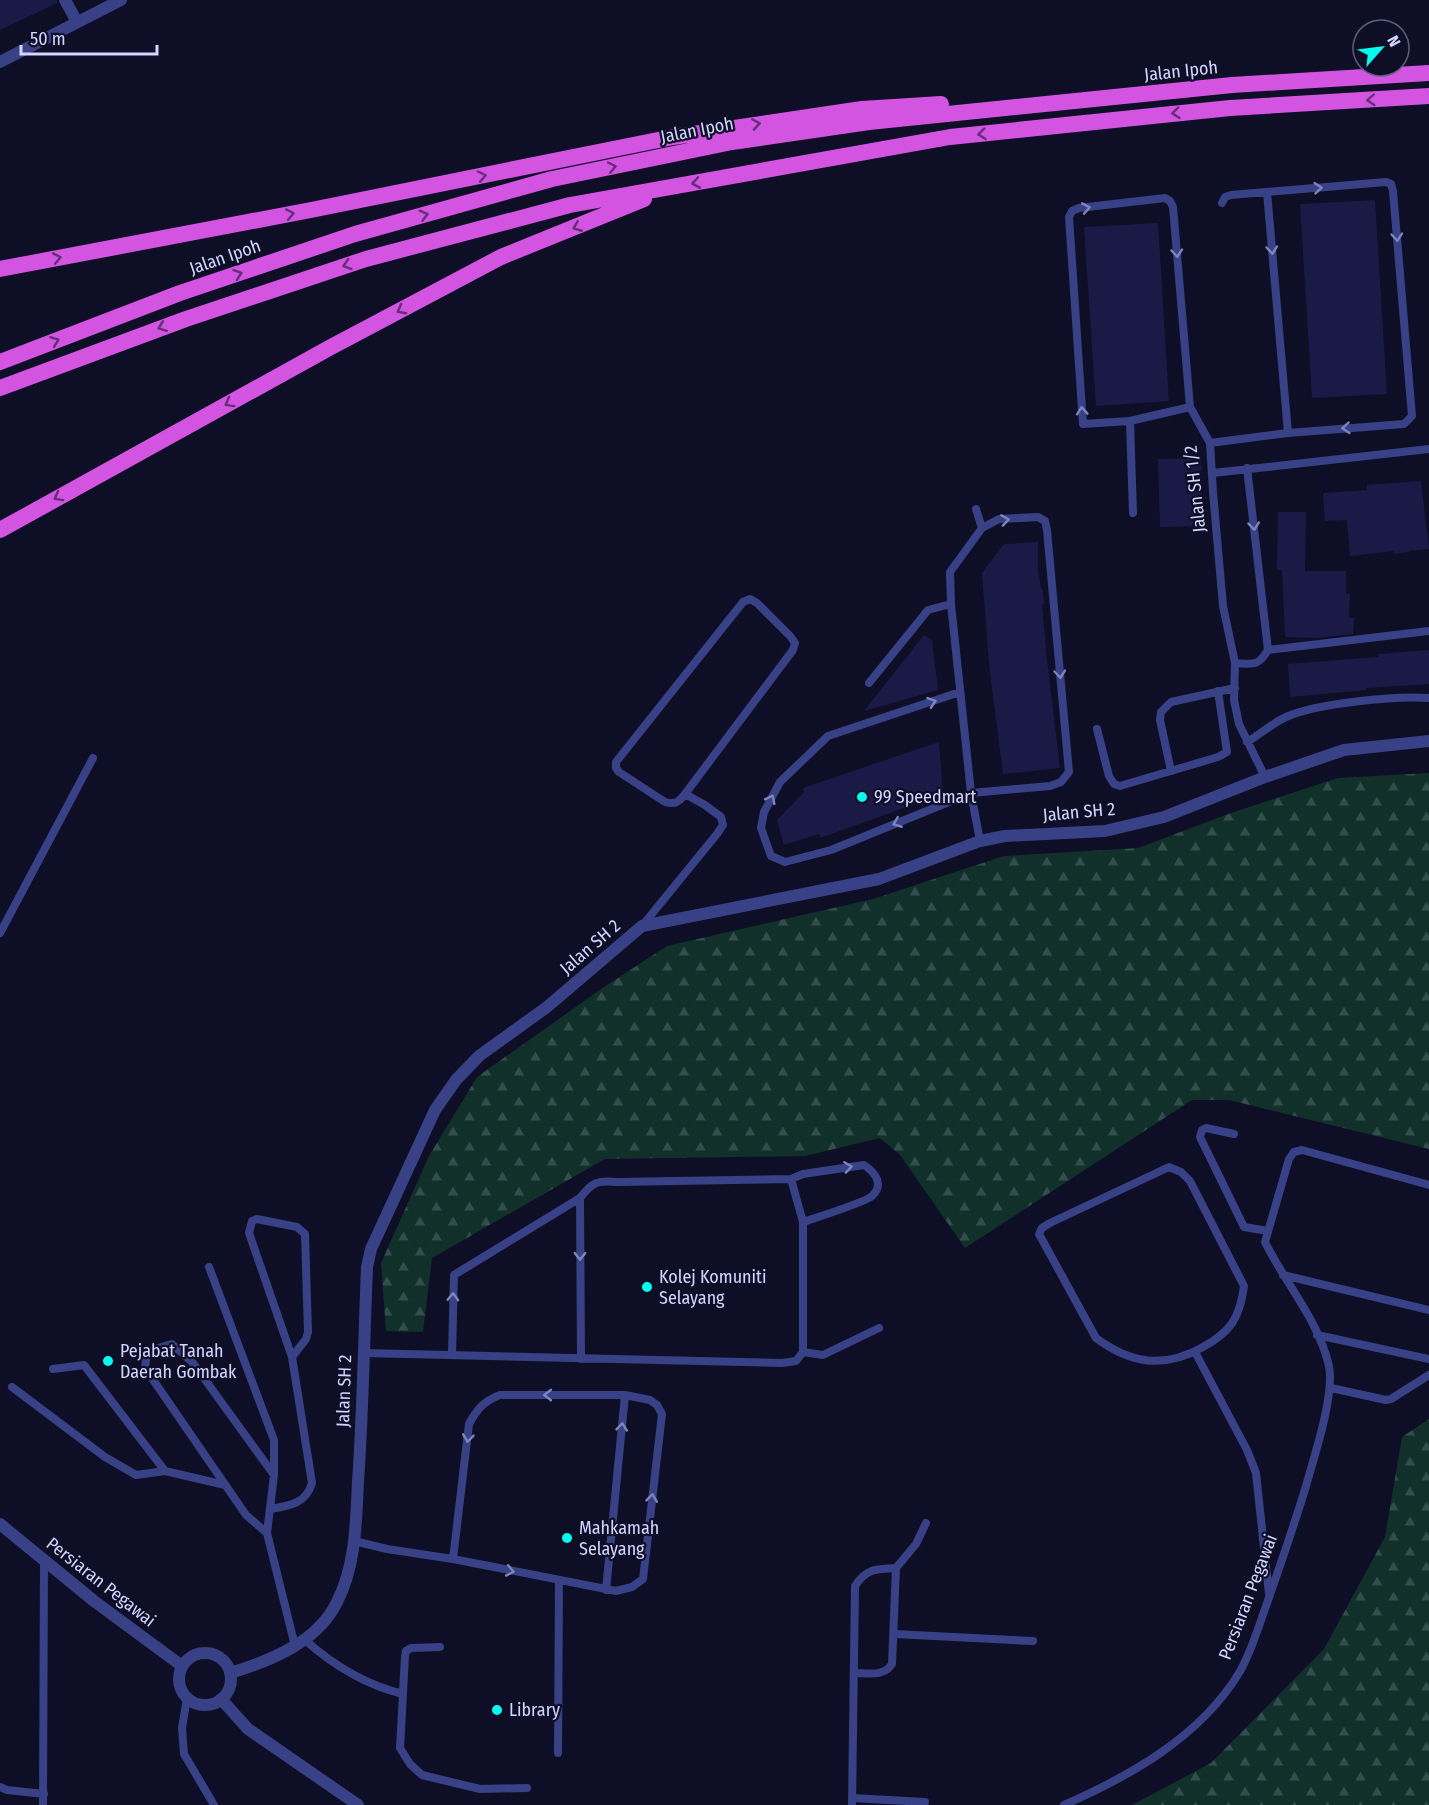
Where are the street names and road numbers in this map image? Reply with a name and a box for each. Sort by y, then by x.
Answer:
street label: Jalan Ipoh [1143,56,1219,86]
street label: Jalan Ipoh [659,112,735,148]
street label: Jalan Ipoh [186,235,264,279]
street label: Jalan SH 1/2 [1179,444,1211,534]
street label: Jalan SH 2 [1042,798,1116,826]
street label: Jalan SH 2 [555,915,625,979]
street label: Jalan SH 2 [332,1354,356,1428]
street label: Persiaran Pegawai [1214,1531,1282,1663]
street label: Persiaran Pegawai [42,1533,160,1631]

